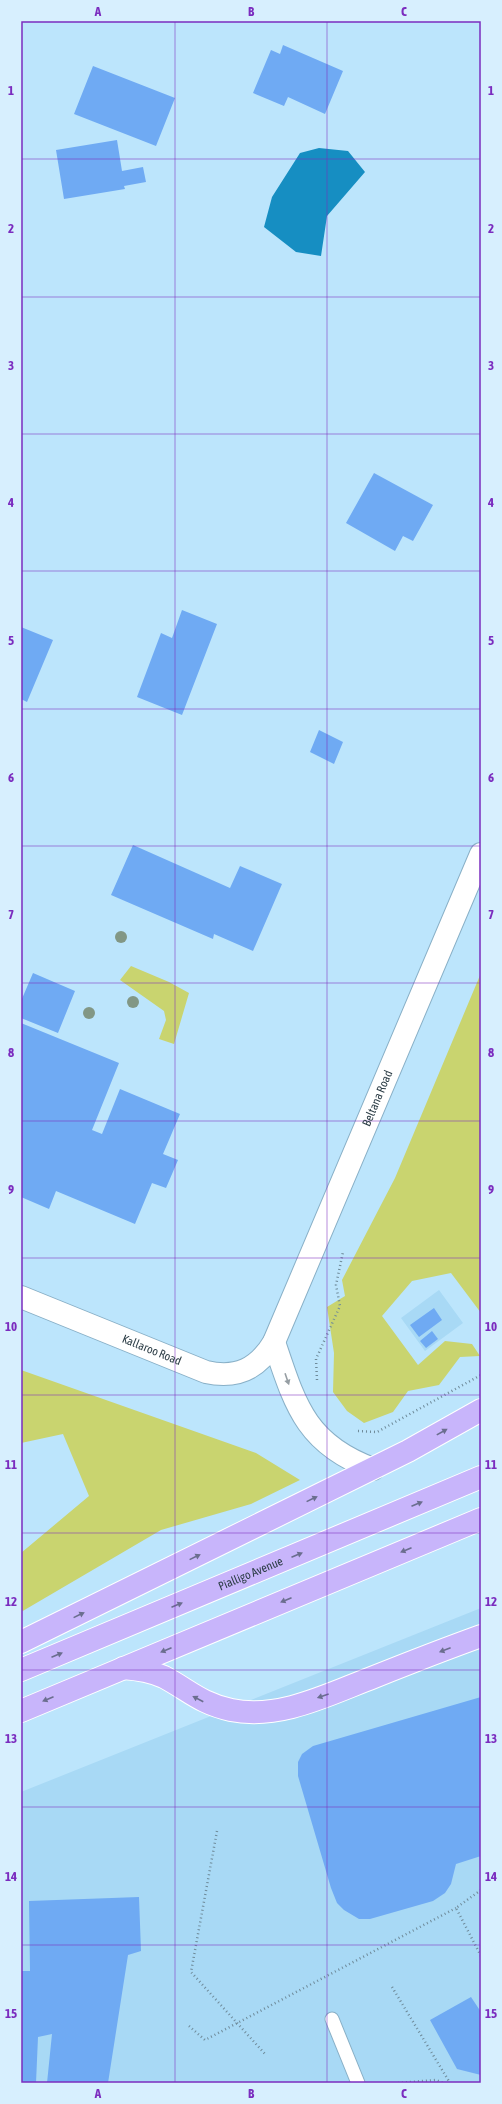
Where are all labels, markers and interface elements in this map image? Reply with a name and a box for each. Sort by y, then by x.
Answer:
text: A [94,4,102,19]
text: B [248,4,255,19]
text: C [401,4,407,19]
text: 1 [8,83,14,98]
text: 1 [488,83,494,98]
text: 2 [8,221,14,236]
text: 2 [488,221,494,236]
text: 3 [8,358,14,373]
text: 3 [488,358,494,373]
text: 4 [7,495,14,510]
text: 4 [487,495,494,510]
text: 5 [8,633,14,648]
text: 5 [488,633,494,648]
text: 6 [8,770,14,785]
text: 6 [488,770,494,785]
text: 7 [8,907,14,922]
text: 7 [488,907,494,922]
text: 8 [8,1045,14,1060]
text: 8 [488,1045,494,1060]
street label: Beltana Road [359,1068,395,1128]
text: 9 [8,1182,14,1197]
text: 9 [488,1182,494,1197]
text: 10 [5,1319,17,1334]
text: 10 [485,1319,497,1334]
street label: Kallaroo Road [120,1332,183,1368]
one-way arrow [284,1373,290,1385]
one-way arrow [436,1429,448,1436]
text: 11 [5,1457,17,1472]
text: 11 [485,1457,497,1472]
one-way arrow [306,1496,317,1502]
one-way arrow [411,1501,423,1507]
one-way arrow [400,1547,412,1553]
one-way arrow [291,1551,303,1557]
one-way arrow [189,1554,201,1560]
street label: Pialligo Avenue [216,1554,285,1593]
text: 12 [5,1594,17,1609]
text: 12 [485,1594,497,1609]
one-way arrow [281,1597,292,1603]
one-way arrow [171,1602,182,1608]
one-way arrow [73,1611,84,1618]
one-way arrow [161,1647,172,1653]
one-way arrow [438,1647,450,1653]
one-way arrow [51,1652,63,1658]
one-way arrow [317,1693,329,1699]
one-way arrow [192,1695,204,1702]
one-way arrow [42,1697,54,1703]
text: 13 [5,1731,17,1746]
text: 13 [485,1731,497,1746]
text: 14 [5,1869,17,1884]
text: 14 [485,1869,497,1884]
text: 15 [5,2006,17,2021]
text: 15 [485,2006,497,2021]
text: A [94,2086,102,2101]
text: B [248,2086,255,2101]
text: C [401,2086,407,2101]

